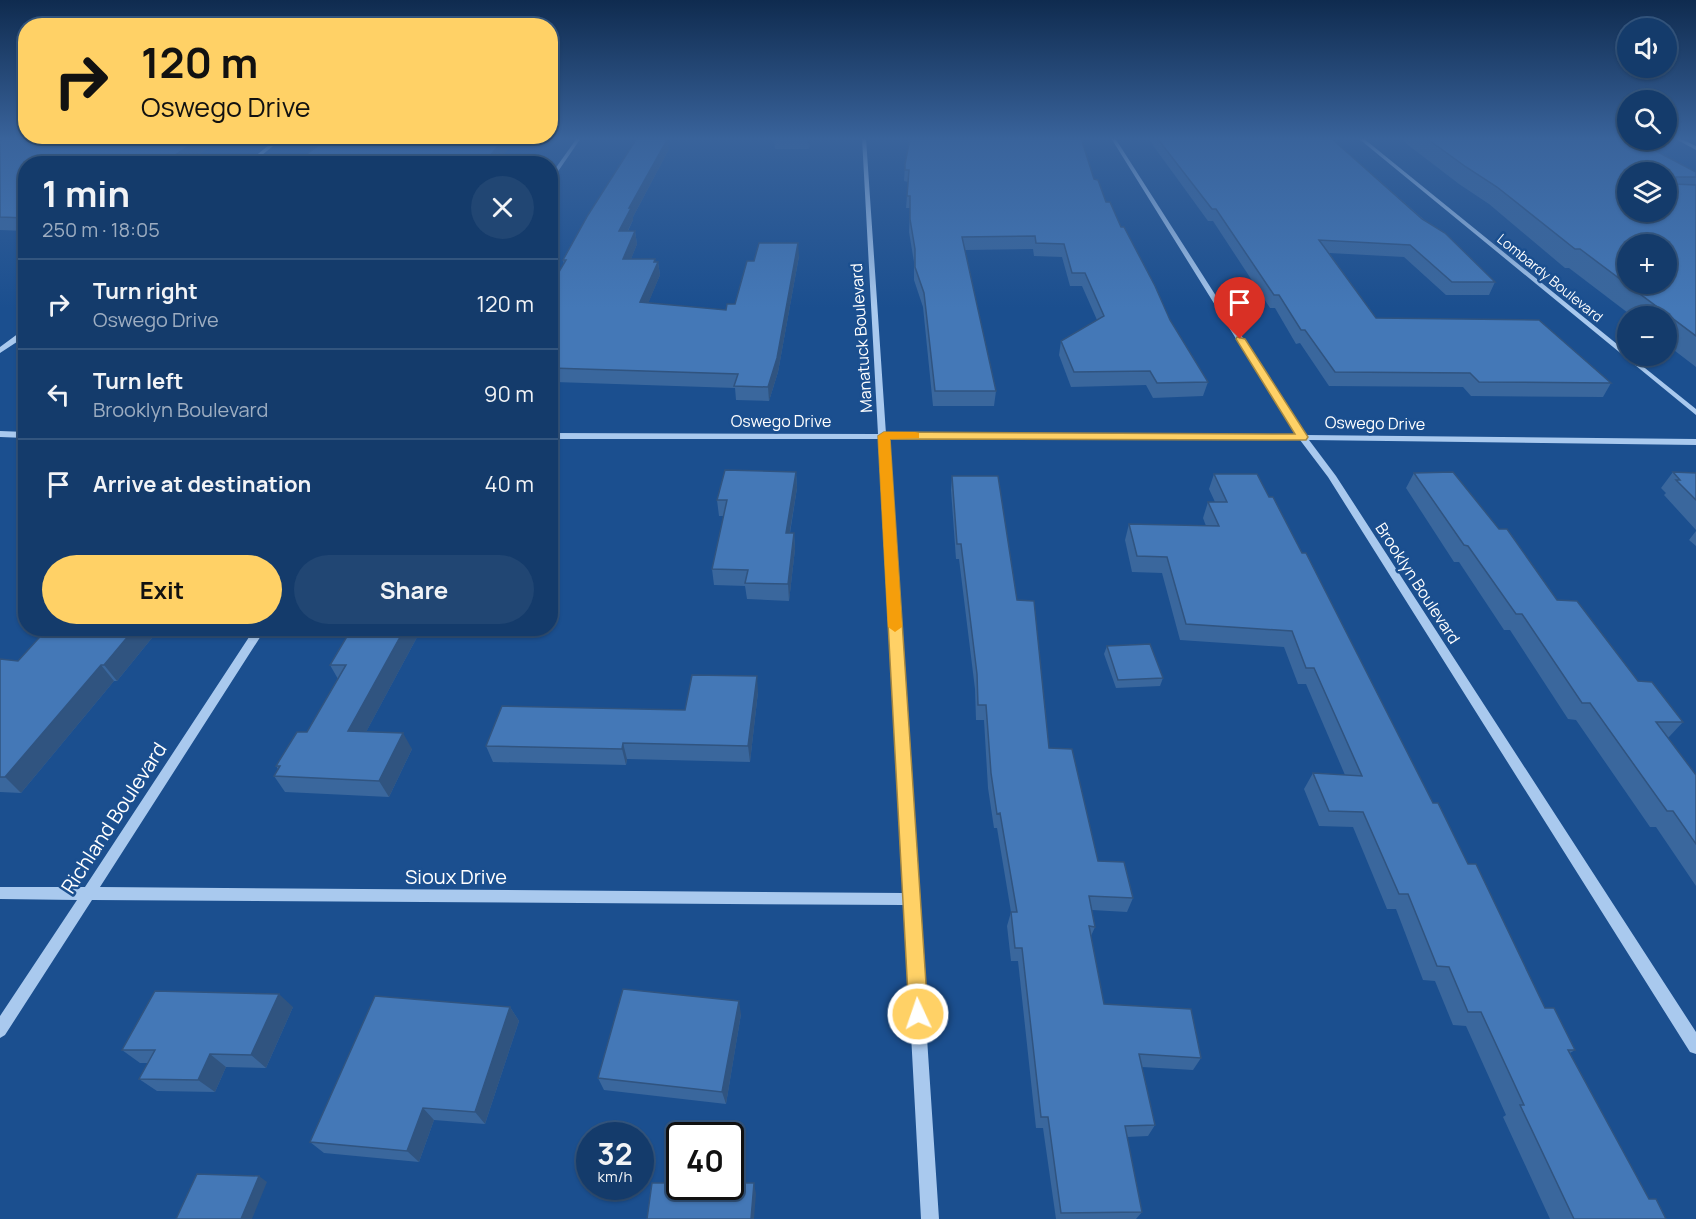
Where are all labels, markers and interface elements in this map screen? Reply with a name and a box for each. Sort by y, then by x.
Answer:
map controls [1617,18,1677,366]
button: sound [1617,18,1677,78]
text: 120 m [141,33,258,91]
icon: right [42,42,120,120]
text: Oswego Drive [141,88,311,125]
button: search [1617,90,1677,150]
button: layers [1617,162,1677,222]
text: 1 min [42,169,130,218]
button: close [471,176,534,239]
text: 250 m · 18:05 [42,216,160,243]
street label: Lombardy Boulevard [1494,229,1607,326]
button: + [1617,234,1677,294]
street label: Manatuck Boulevard [845,263,877,413]
text: Turn right [93,276,198,306]
pin [1214,277,1265,339]
icon: arrive [1223,286,1256,319]
icon: right [42,288,75,321]
text: 120 m [476,289,534,319]
text: Oswego Drive [93,306,219,333]
button: − [1617,306,1677,366]
text: Turn left [93,366,183,396]
icon: left [42,378,75,411]
text: 90 m [484,379,534,409]
text: Brooklyn Boulevard [93,396,268,423]
street label: Oswego Drive [731,410,831,432]
street label: Oswego Drive [1325,411,1425,435]
icon: arrive [42,468,75,501]
text: Arrive at destination [93,469,311,499]
text: 40 m [485,469,534,499]
street label: Brooklyn Boulevard [1371,518,1465,648]
button: Exit [42,555,282,624]
button: Share [294,555,534,624]
street label: Richland Boulevard [55,737,173,899]
street label: Sioux Drive [405,863,507,890]
position arrow [886,982,950,1046]
speed limit sign: 40 [666,1122,744,1200]
text: 32 [597,1133,633,1174]
text: km/h [598,1166,632,1187]

